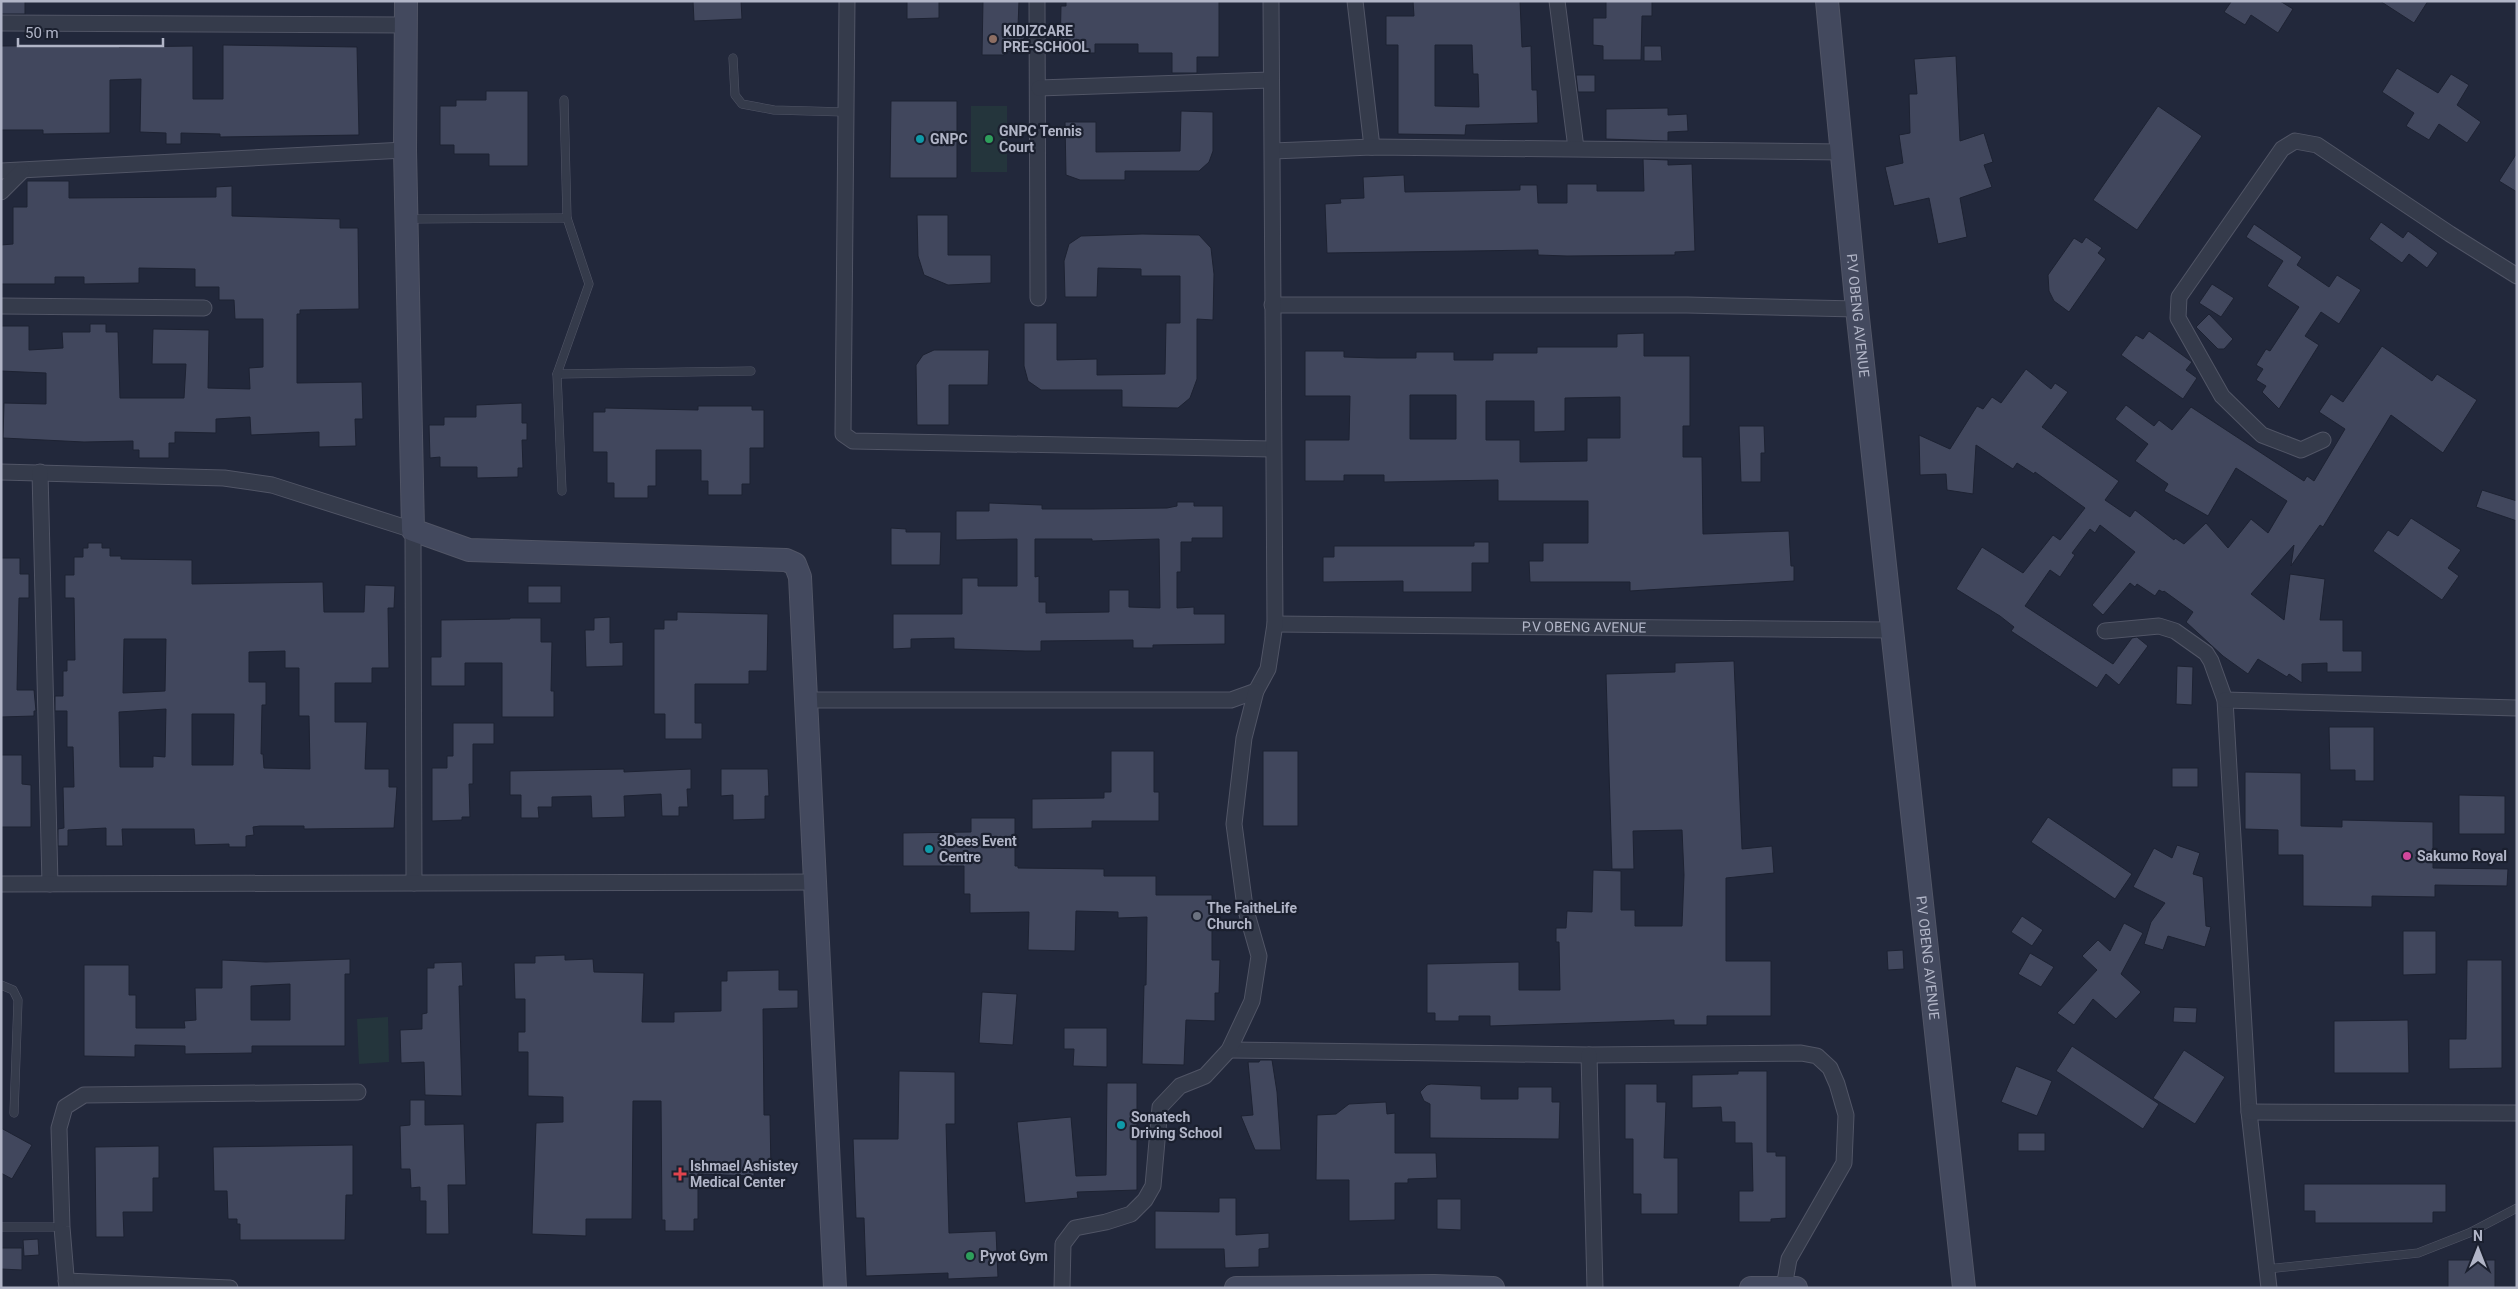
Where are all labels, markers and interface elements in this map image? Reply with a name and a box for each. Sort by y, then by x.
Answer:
scale bar [18,15,162,47]
place label: KIDIZCARE PRE-SCHOOL [1003,23,1089,55]
text: 50 m [25,24,59,42]
marker: KIDIZCARE PRE-SCHOOL [987,33,999,45]
place label: GNPC Tennis Court [999,123,1082,155]
place label: GNPC [930,131,968,147]
marker: GNPC [914,133,926,145]
marker: GNPC Tennis Court [983,133,995,145]
street label: P.V OBENG AVENUE [1844,253,1872,378]
street label: P.V OBENG AVENUE [1522,618,1646,636]
place label: 3Dees Event Centre [939,833,1017,865]
marker: 3Dees Event Centre [923,843,935,855]
place label: Sakumo Royal [2417,848,2507,864]
marker: Sakumo Royal [2401,850,2413,862]
street label: P.V OBENG AVENUE [1913,895,1943,1021]
place label: The FaitheLife Church [1207,900,1297,932]
marker: The FaitheLife Church [1191,910,1203,922]
place label: Sonatech Driving School [1131,1109,1222,1141]
marker: Sonatech Driving School [1115,1119,1127,1131]
place label: Ishmael Ashistey Medical Center [690,1158,799,1190]
marker: Ishmael Ashistey Medical Center [674,1168,686,1180]
north arrow [2453,1224,2503,1274]
text: N [2473,1228,2483,1244]
place label: Pyvot Gym [980,1248,1048,1264]
marker: Pyvot Gym [964,1250,976,1262]

